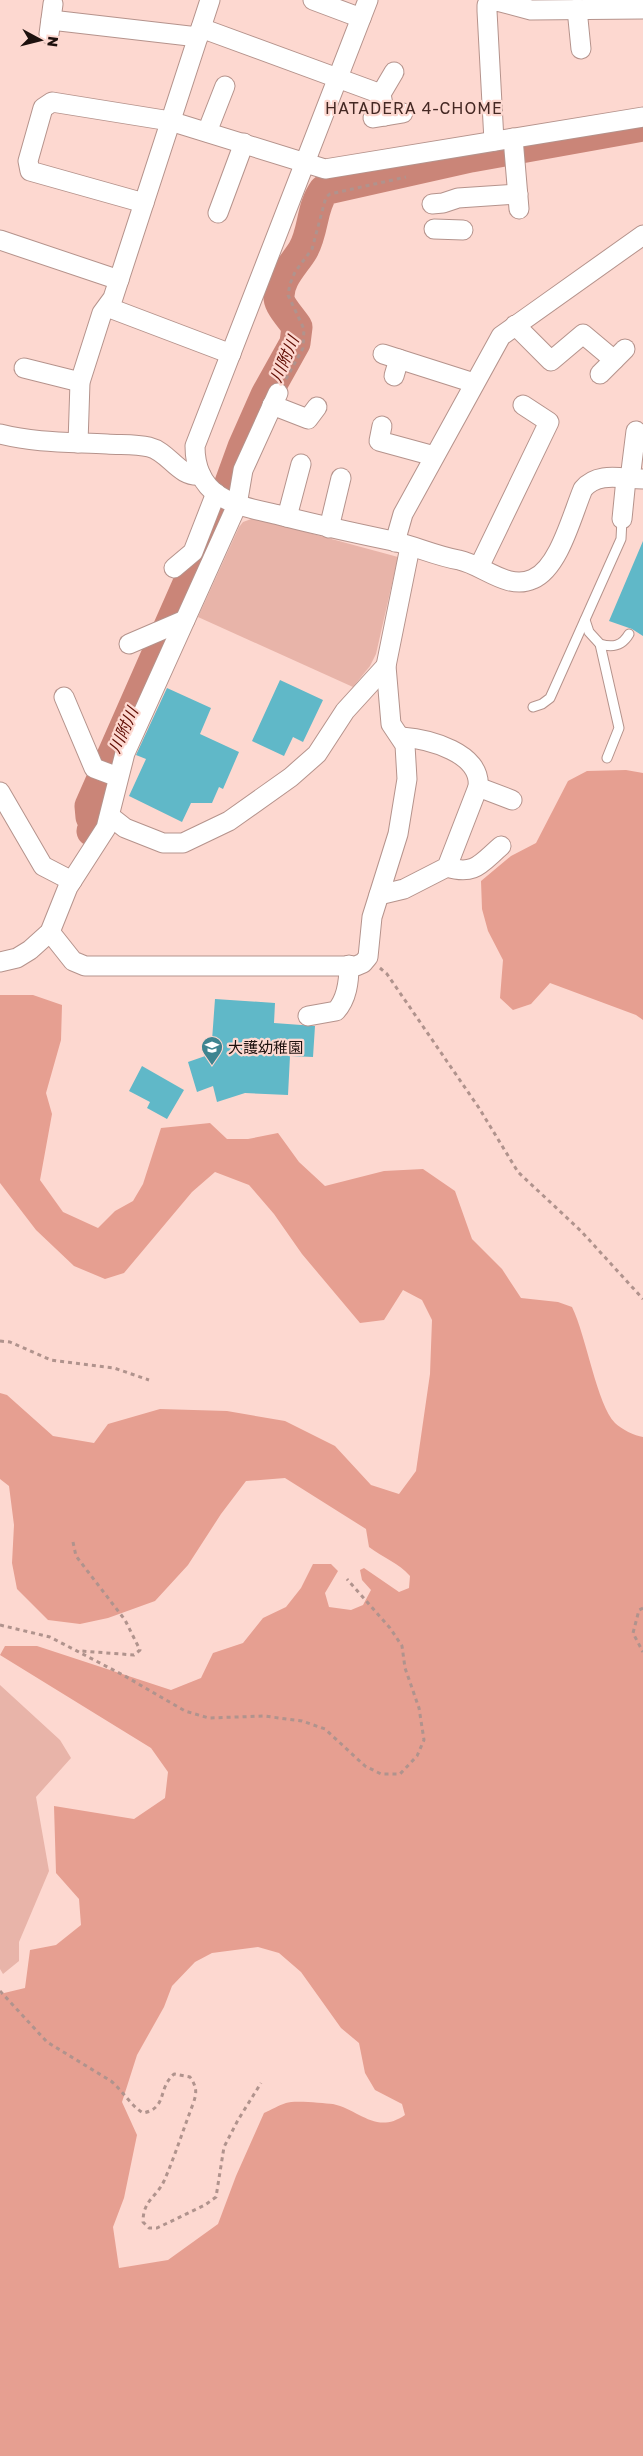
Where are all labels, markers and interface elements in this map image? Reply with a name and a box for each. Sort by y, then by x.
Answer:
north arrow [15,15,65,65]
text: N [44,35,62,48]
district label: HATADERA 4-CHOME [325,98,503,118]
water label: 川附川 [265,331,303,385]
water label: 川附川 [104,702,143,756]
school or university icon: 大護幼稚園 [200,1035,224,1066]
place label: 大護幼稚園 [228,1038,303,1056]

